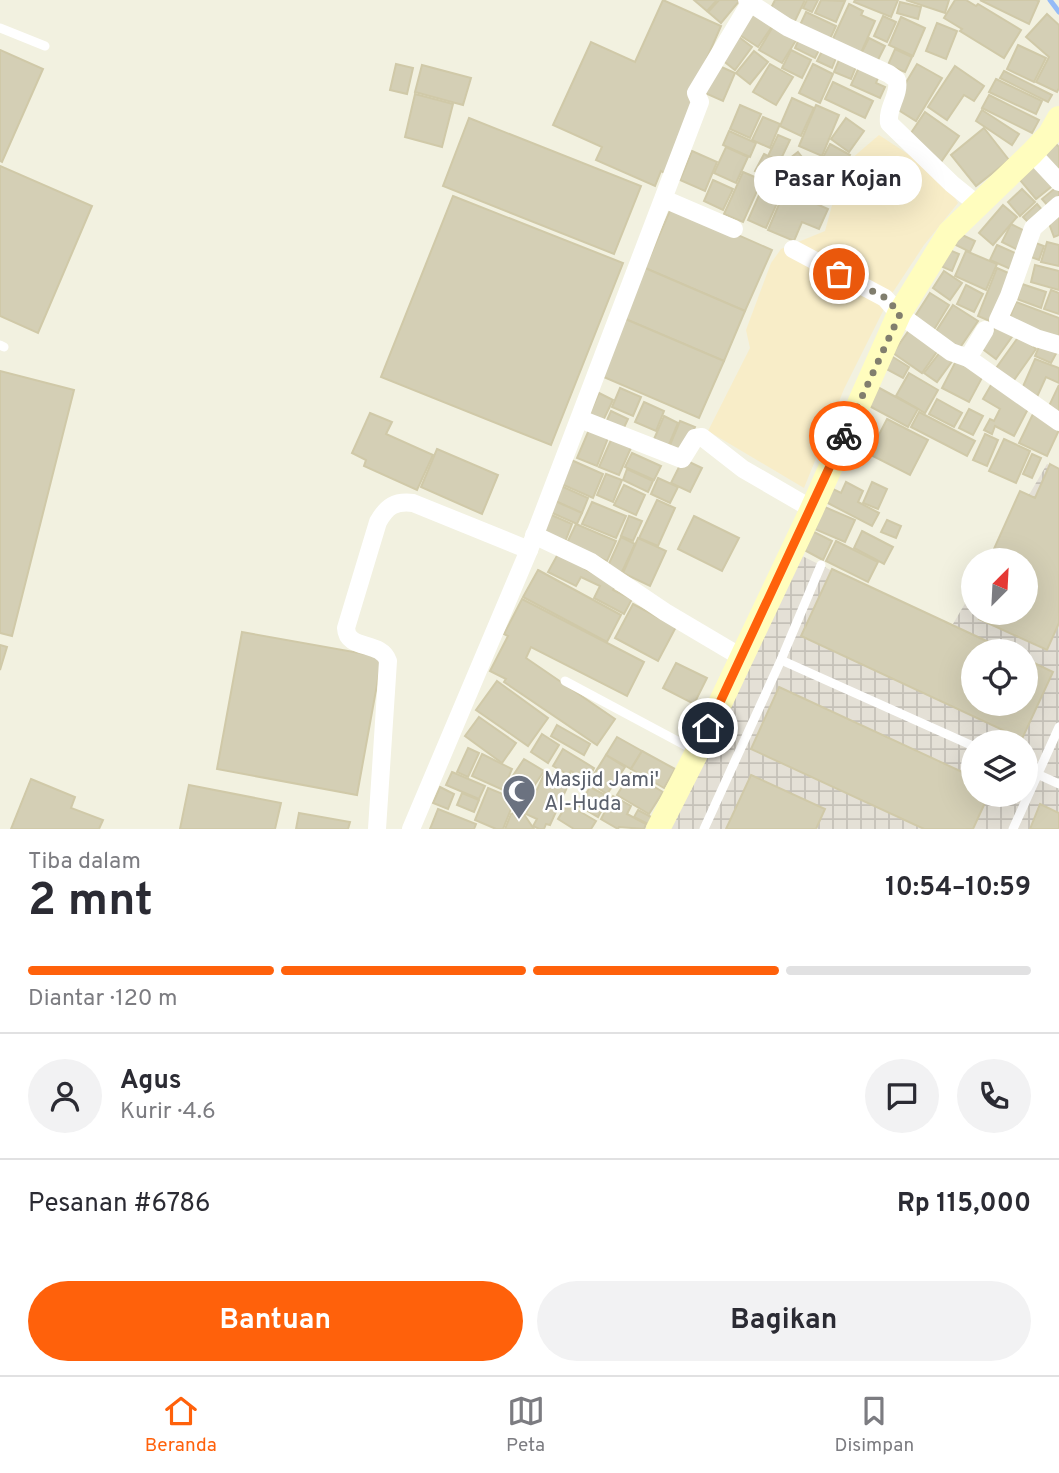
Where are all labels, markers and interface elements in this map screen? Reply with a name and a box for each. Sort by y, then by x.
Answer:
callout: Pasar Kojan [755,155,923,204]
text: Pasar Kojan [774,166,902,195]
pin [809,244,869,304]
icon: bag [820,255,858,293]
courier [809,401,879,471]
icon: bike [825,417,863,455]
north arrow [961,548,1038,625]
map controls [961,548,1038,807]
button: locate [961,639,1038,716]
pin [678,698,738,758]
icon: home [689,709,727,747]
button: layers [961,730,1038,807]
place label: Masjid Jami' Al-Huda [544,767,659,818]
mosque icon: Masjid Jami' Al-Huda [500,772,538,821]
text: Tiba dalam [28,848,141,877]
text: 10:54–10:59 [885,872,1031,905]
text: 2 mnt [28,873,153,932]
text: Diantar · 120 m [28,985,177,1014]
button: person [28,1059,102,1133]
button: chat [865,1059,939,1133]
button: phone [957,1059,1031,1133]
text: Agus [120,1065,182,1098]
text: Kurir · 4.6 [120,1098,216,1127]
text: Pesanan #6786 [28,1188,211,1221]
text: Rp 115,000 [897,1188,1031,1221]
button: Bantuan [28,1281,523,1361]
button: Bagikan [537,1281,1031,1361]
tab: Beranda [145,1392,217,1458]
tab: Peta [506,1392,545,1458]
tab: Disimpan [834,1392,914,1458]

